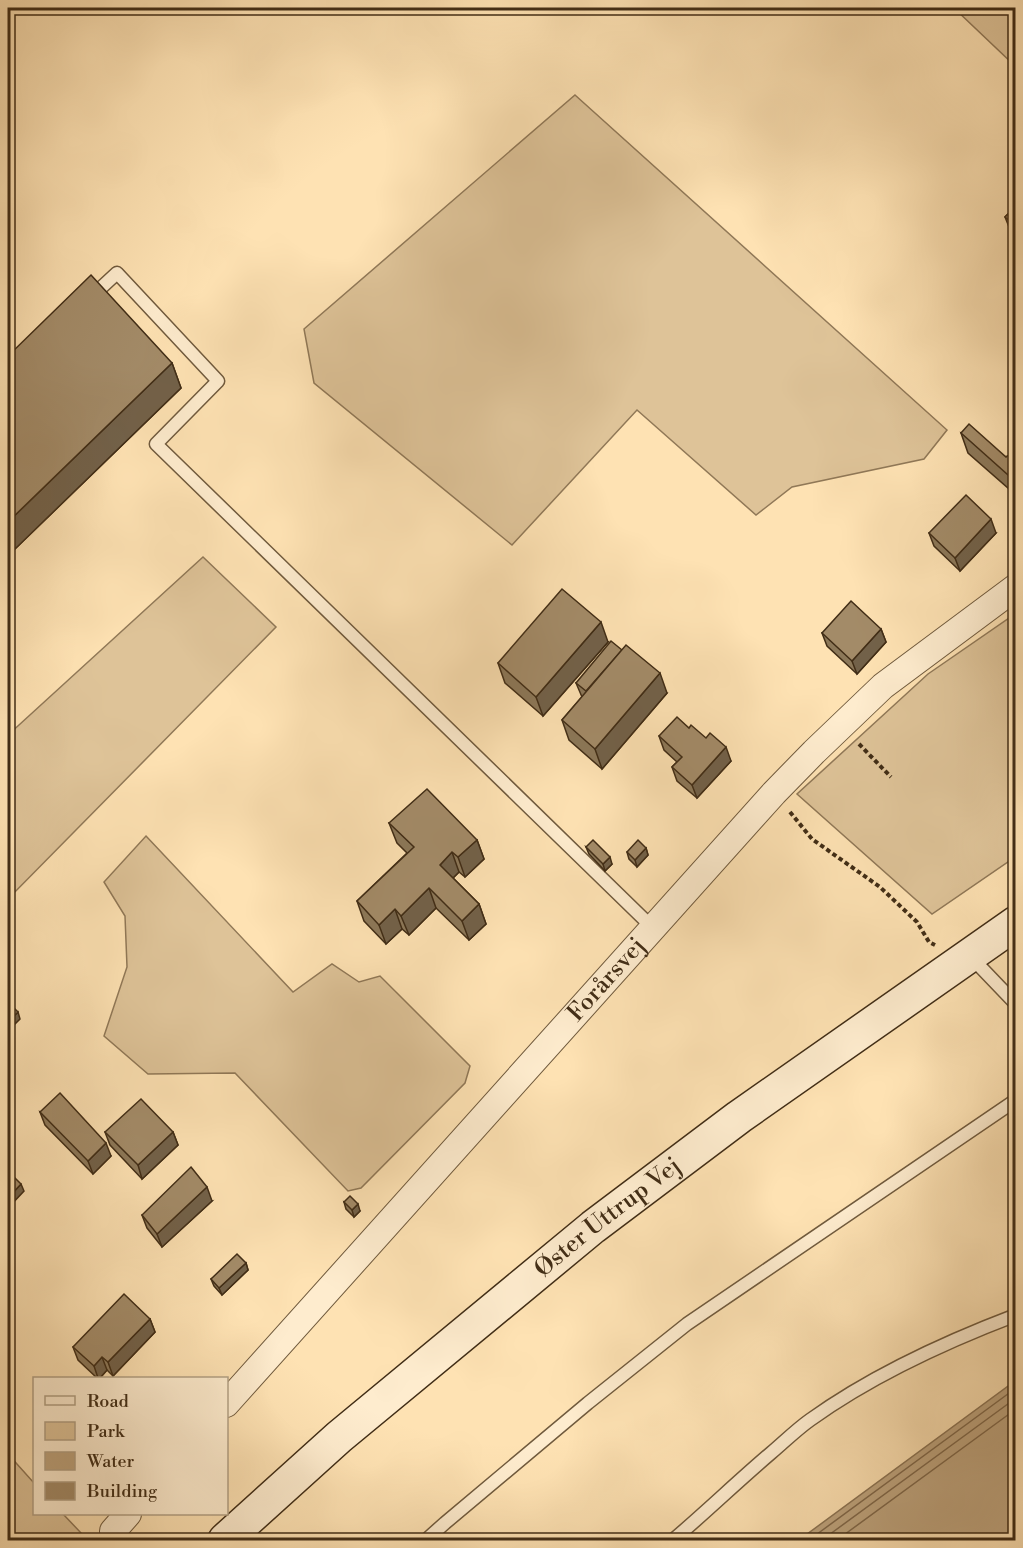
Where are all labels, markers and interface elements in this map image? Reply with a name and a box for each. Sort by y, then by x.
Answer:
street label: Forårsvej [561,931,652,1028]
street label: Øster Uttrup Vej [529,1151,687,1284]
legend [33,1377,228,1515]
text: Road [87,1390,130,1413]
text: Park [87,1420,126,1443]
text: Water [86,1450,135,1473]
text: Building [86,1480,158,1503]

